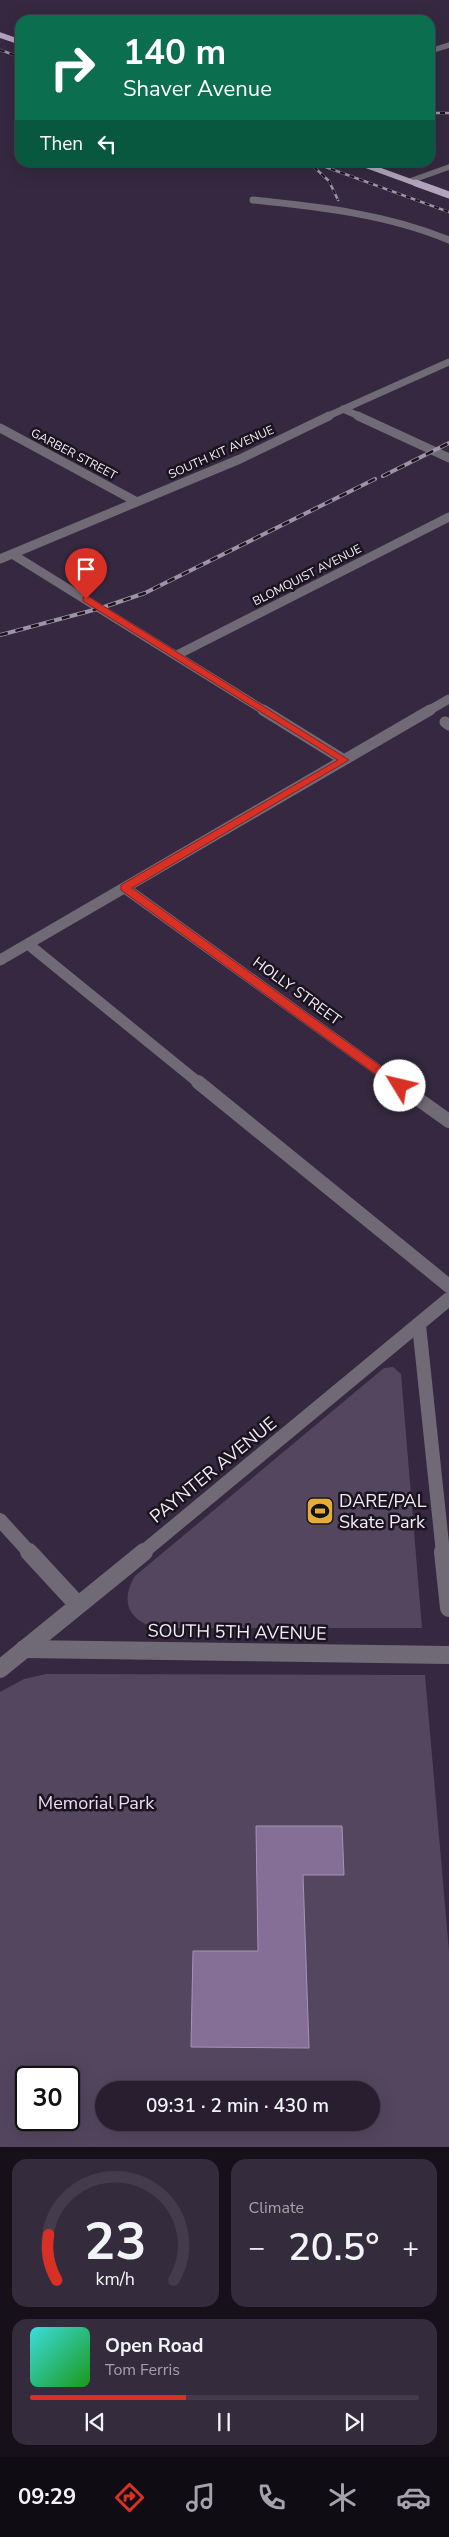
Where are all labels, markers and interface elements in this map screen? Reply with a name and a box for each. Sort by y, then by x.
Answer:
text: 140 m [123,29,226,76]
icon: right [40,35,105,100]
text: Shaver Avenue [123,74,272,104]
icon: left [93,130,121,158]
text: Then [40,131,83,157]
street label: SOUTH KIT AVENUE [166,422,276,482]
street label: GARBER STREET [28,425,120,484]
street label: BLOMQUIST AVENUE [250,541,364,609]
pin [65,548,107,599]
icon: arrive [72,555,100,583]
street label: HOLLY STREET [249,952,345,1030]
position arrow [373,1059,425,1111]
street label: PAYNTER AVENUE [145,1411,281,1529]
place label: DARE/PAL Skate Park [339,1489,427,1534]
sports icon: DARE/PAL Skate Park [305,1496,335,1526]
street label: SOUTH 5TH AVENUE [147,1618,327,1646]
park label: Memorial Park [38,1791,155,1815]
speed limit sign: 30 [15,2066,80,2131]
text: 09:31 · 2 min · 430 m [146,2093,329,2119]
text: Climate [249,2197,304,2219]
text: 23 [84,2206,146,2277]
text: 20.5° [288,2222,380,2273]
text: − [249,2229,265,2267]
text: + [402,2229,419,2267]
text: km/h [96,2267,135,2291]
text: Open Road [105,2333,203,2359]
text: Tom Ferris [105,2359,180,2381]
icon: previous [81,2408,109,2436]
icon: pause [210,2408,238,2436]
icon: next [340,2408,368,2436]
icon: directions [112,2480,147,2515]
icon: music [183,2480,218,2515]
icon: phone [254,2480,289,2515]
icon: climate [325,2480,360,2515]
icon: car [396,2480,431,2515]
text: 09:29 [18,2482,76,2512]

